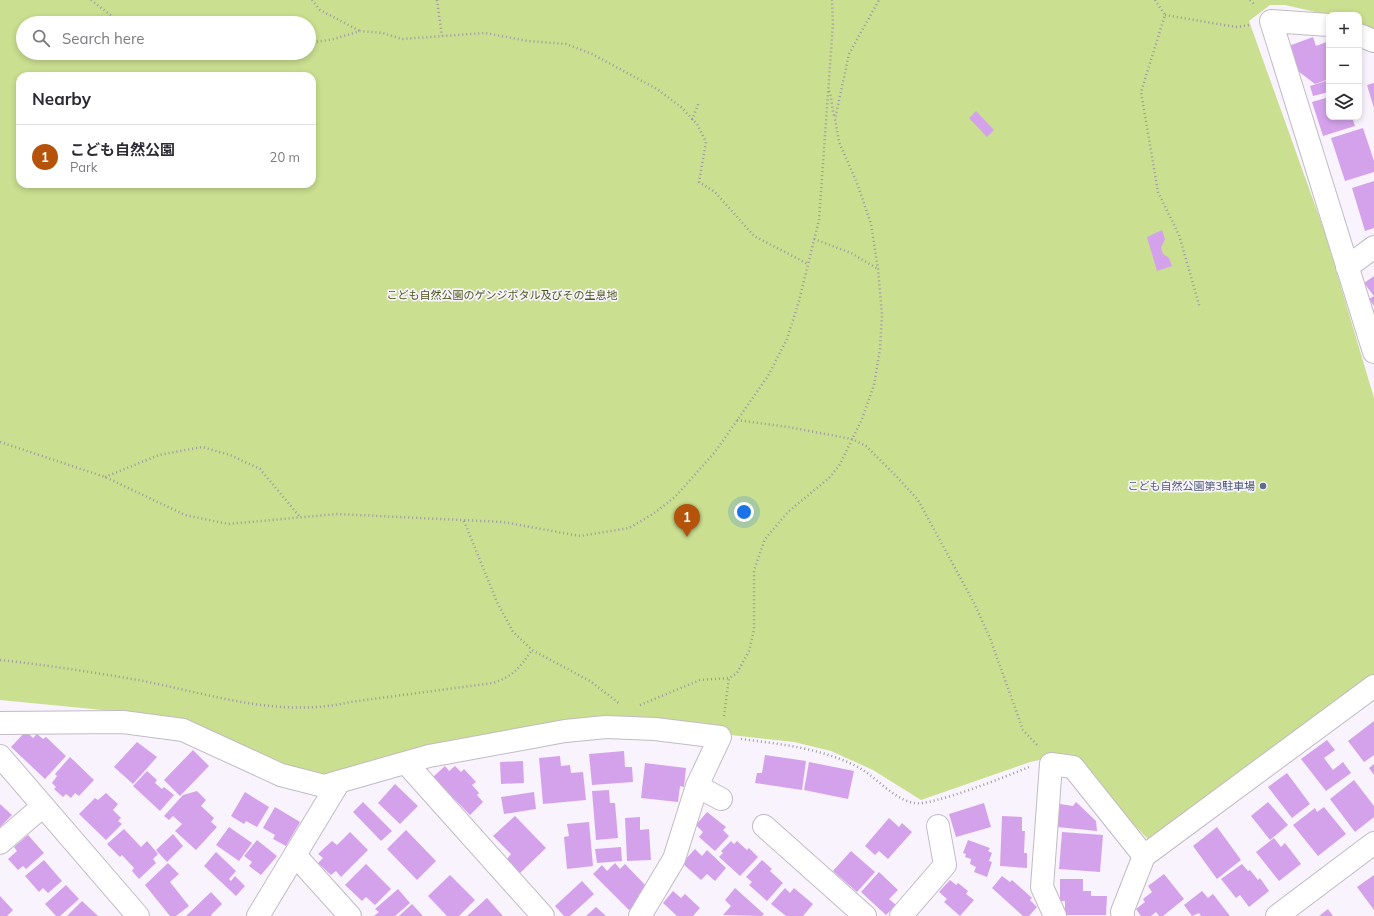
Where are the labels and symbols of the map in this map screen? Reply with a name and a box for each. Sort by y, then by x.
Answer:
park label: こども自然公園のゲンジボタル及びその生息地 [387,288,618,302]
place label: こども自然公園第3駐車場 [1127,479,1255,493]
marker: こども自然公園第3駐車場 [1258,481,1268,491]
your location [734,502,754,522]
pin: 1 [674,504,700,537]

